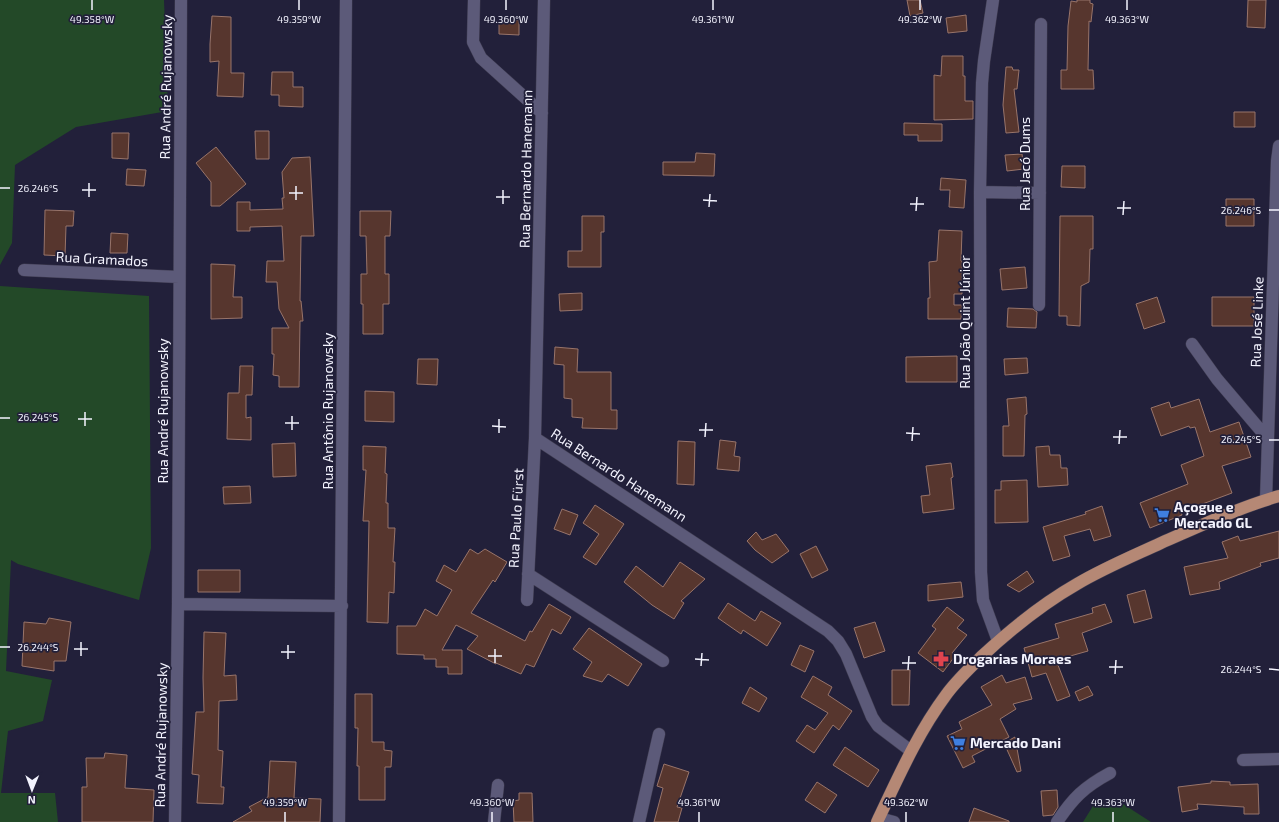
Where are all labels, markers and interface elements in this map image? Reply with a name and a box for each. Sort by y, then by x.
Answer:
text: 49.358°W [70,13,115,25]
text: 49.359°W [277,13,321,25]
text: 49.360°W [484,13,529,25]
text: 49.361°W [692,13,735,25]
text: 49.362°W [898,13,943,25]
text: 49.363°W [1105,13,1150,25]
street label: Rua André Rujanowsky [156,14,175,160]
street label: Rua Bernardo Hanemann [516,90,535,248]
street label: Rua Jacó Dums [1016,117,1033,211]
text: 26.246°S [18,182,59,194]
text: 26.246°S [1221,204,1262,216]
street label: Rua Gramados [55,248,149,269]
street label: Rua João Quint Júnior [956,255,973,389]
street label: Rua José Linke [1246,276,1267,368]
street label: Rua Antônio Rujanowsky [319,332,336,489]
street label: Rua André Rujanowsky [154,338,171,484]
text: 26.245°S [18,411,58,423]
street label: Rua Bernardo Hanemann [548,424,690,525]
text: 26.245°S [1221,433,1261,445]
street label: Rua Paulo Fürst [504,468,527,568]
place label: Açogue e Mercado GL [1174,498,1252,531]
supermarket icon: Açogue e Mercado GL [1153,506,1171,524]
text: 26.244°S [18,641,59,653]
pharmacy icon: Drogarias Moraes [932,650,950,668]
place label: Drogarias Moraes [953,650,1071,667]
street label: Rua André Rujanowsky [151,662,170,808]
text: 26.244°S [1221,663,1262,675]
supermarket icon: Mercado Dani [949,734,967,752]
place label: Mercado Dani [970,734,1061,751]
north arrow [12,770,52,810]
text: N [28,794,36,807]
text: 49.359°W [263,796,307,808]
text: 49.360°W [470,796,515,808]
text: 49.361°W [678,796,721,808]
text: 49.362°W [884,796,929,808]
text: 49.363°W [1091,796,1136,808]

